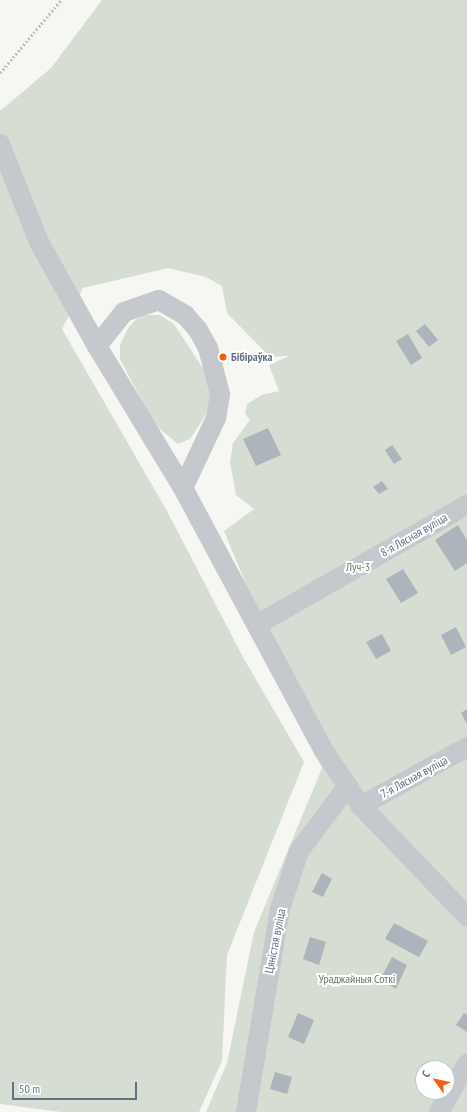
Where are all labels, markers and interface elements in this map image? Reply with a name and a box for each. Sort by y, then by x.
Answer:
place label: Бібіраўка [231,350,272,364]
marker: Бібіраўка [218,352,228,362]
street label: 8-я Лясная вуліца [378,510,450,560]
park label: Луч-3 [346,560,370,574]
street label: 7-я Лясная вуліца [378,753,450,801]
street label: Цяністая вуліца [262,907,288,975]
park label: Ураджайныя Соткі [319,972,395,986]
north arrow [415,1060,455,1100]
text: С [419,1068,433,1080]
scale bar [14,1074,139,1100]
text: 50 m [19,1081,40,1096]

